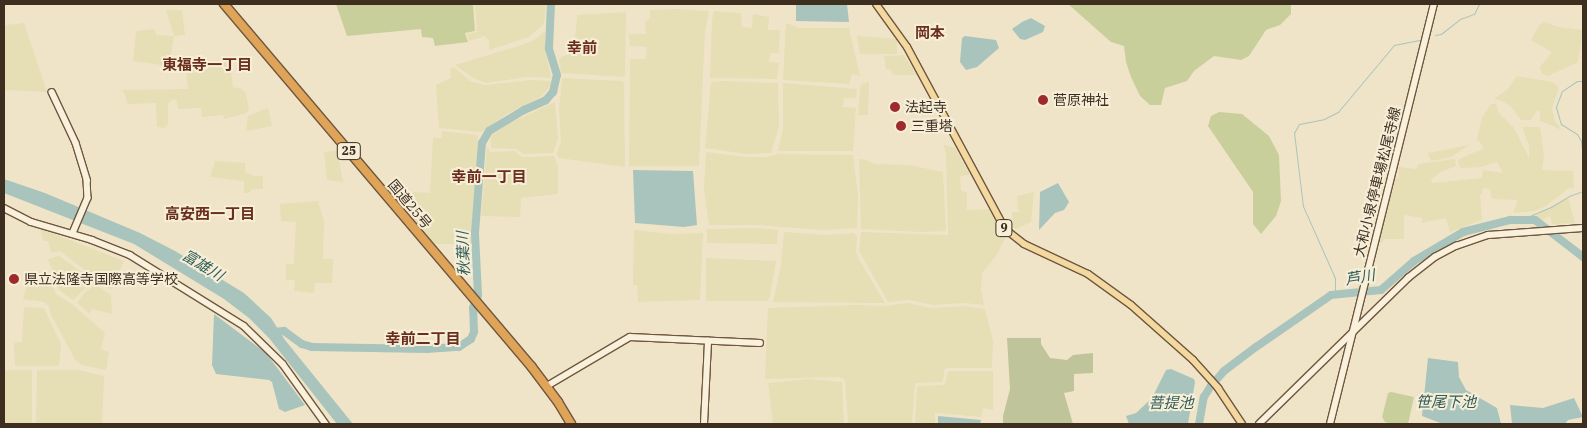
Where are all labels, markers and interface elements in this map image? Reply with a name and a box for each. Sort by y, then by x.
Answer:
district label: 岡本 [915,24,945,42]
district label: 幸前 [567,39,597,57]
district label: 東福寺一丁目 [162,56,252,74]
place label: 菅原神社 [1053,92,1109,108]
marker: 菅原神社 [1037,94,1049,106]
place label: 法起寺 [905,99,947,115]
marker: 法起寺 [889,101,901,113]
street label: 大和小泉停車場松尾寺線 [1350,105,1404,259]
place label: 三重塔 [911,118,953,134]
marker: 三重塔 [895,120,907,132]
road number: 25 [336,142,362,160]
district label: 幸前一丁目 [452,168,526,186]
street label: 国道25号 [385,176,435,232]
district label: 高安西一丁目 [165,205,255,223]
road number: 9 [995,218,1013,238]
water label: 秋葉川 [453,231,473,277]
water label: 富雄川 [179,246,227,284]
water label: 芦川 [1344,266,1376,288]
place label: 県立法隆寺国際高等学校 [24,271,178,287]
marker: 県立法隆寺国際高等学校 [8,273,20,285]
district label: 幸前二丁目 [386,330,460,348]
water label: 笹尾下池 [1416,393,1476,411]
water label: 菩提池 [1149,394,1193,412]

